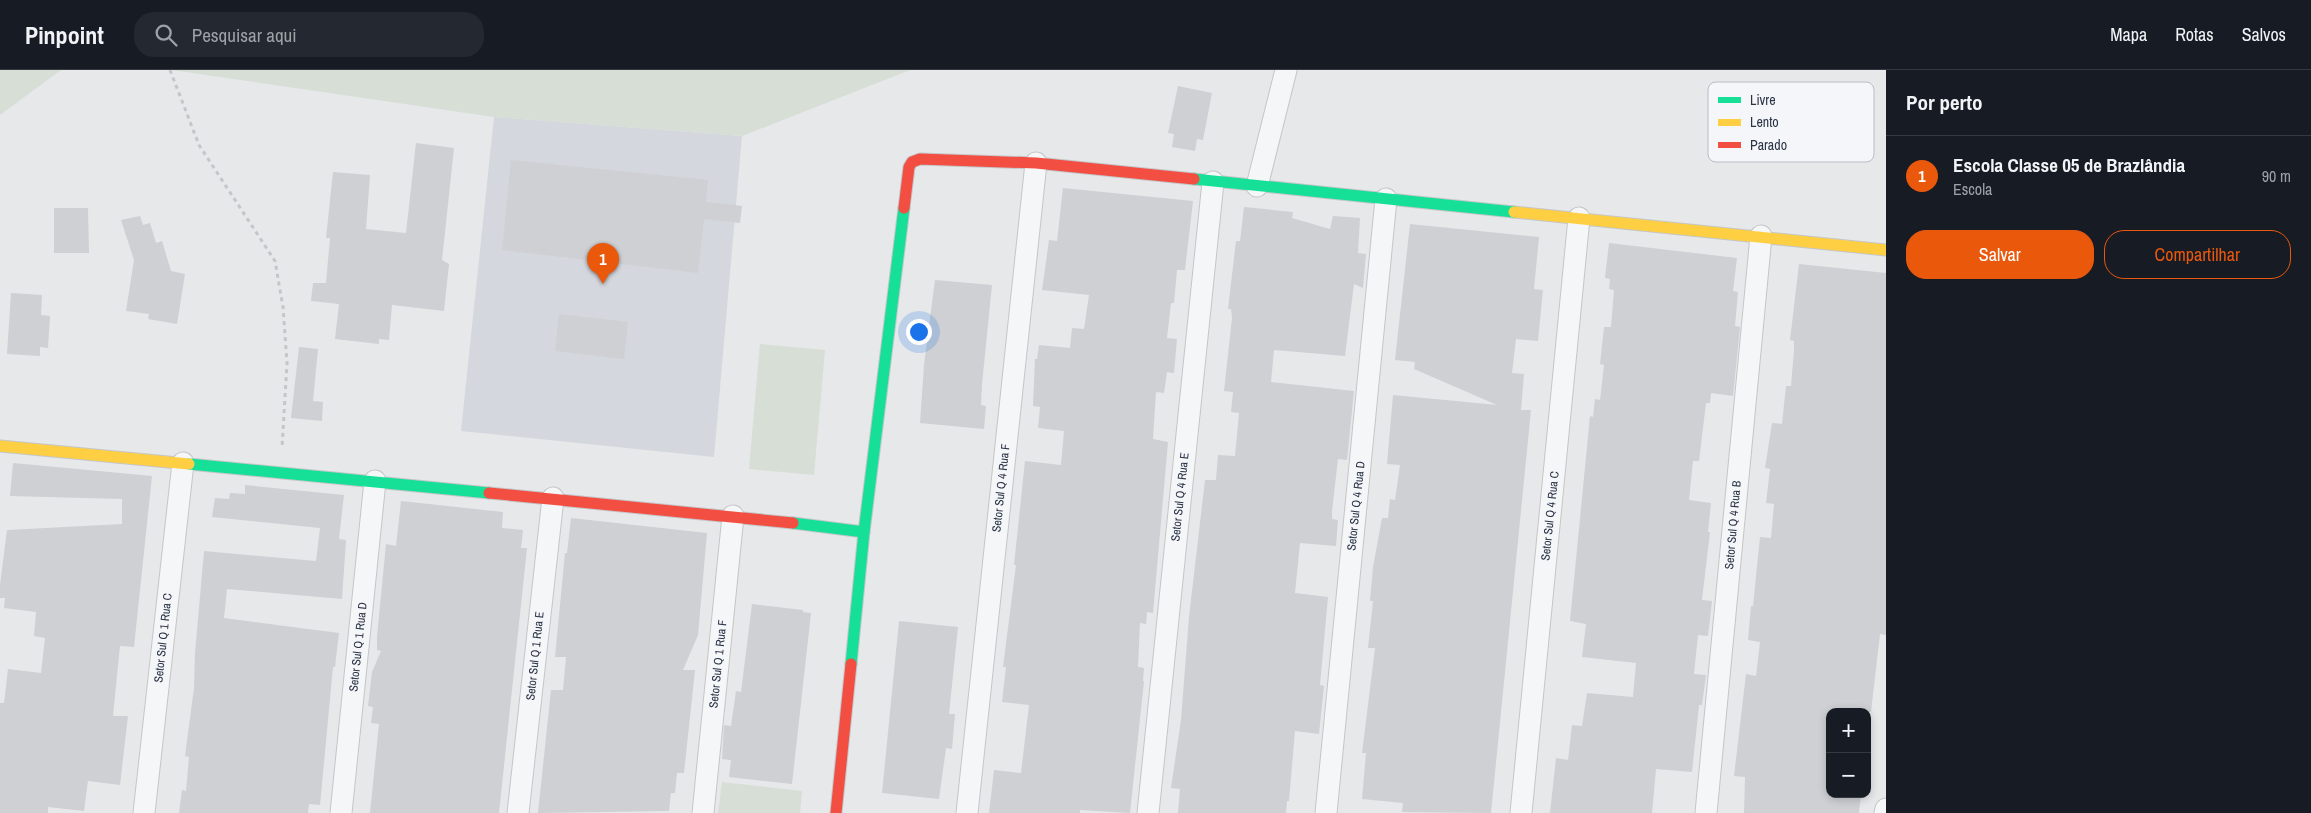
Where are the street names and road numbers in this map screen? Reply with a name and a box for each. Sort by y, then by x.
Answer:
street label: Setor Sul Q 4 Rua F [988,443,1014,533]
street label: Setor Sul Q 4 Rua E [1167,452,1193,542]
street label: Setor Sul Q 4 Rua D [1343,461,1369,551]
street label: Setor Sul Q 4 Rua C [1537,471,1563,561]
street label: Setor Sul Q 4 Rua B [1721,479,1745,570]
street label: Setor Sul Q 1 Rua C [150,593,176,683]
street label: Setor Sul Q 1 Rua D [345,602,371,692]
street label: Setor Sul Q 1 Rua E [522,611,548,701]
street label: Setor Sul Q 1 Rua F [705,619,731,709]

